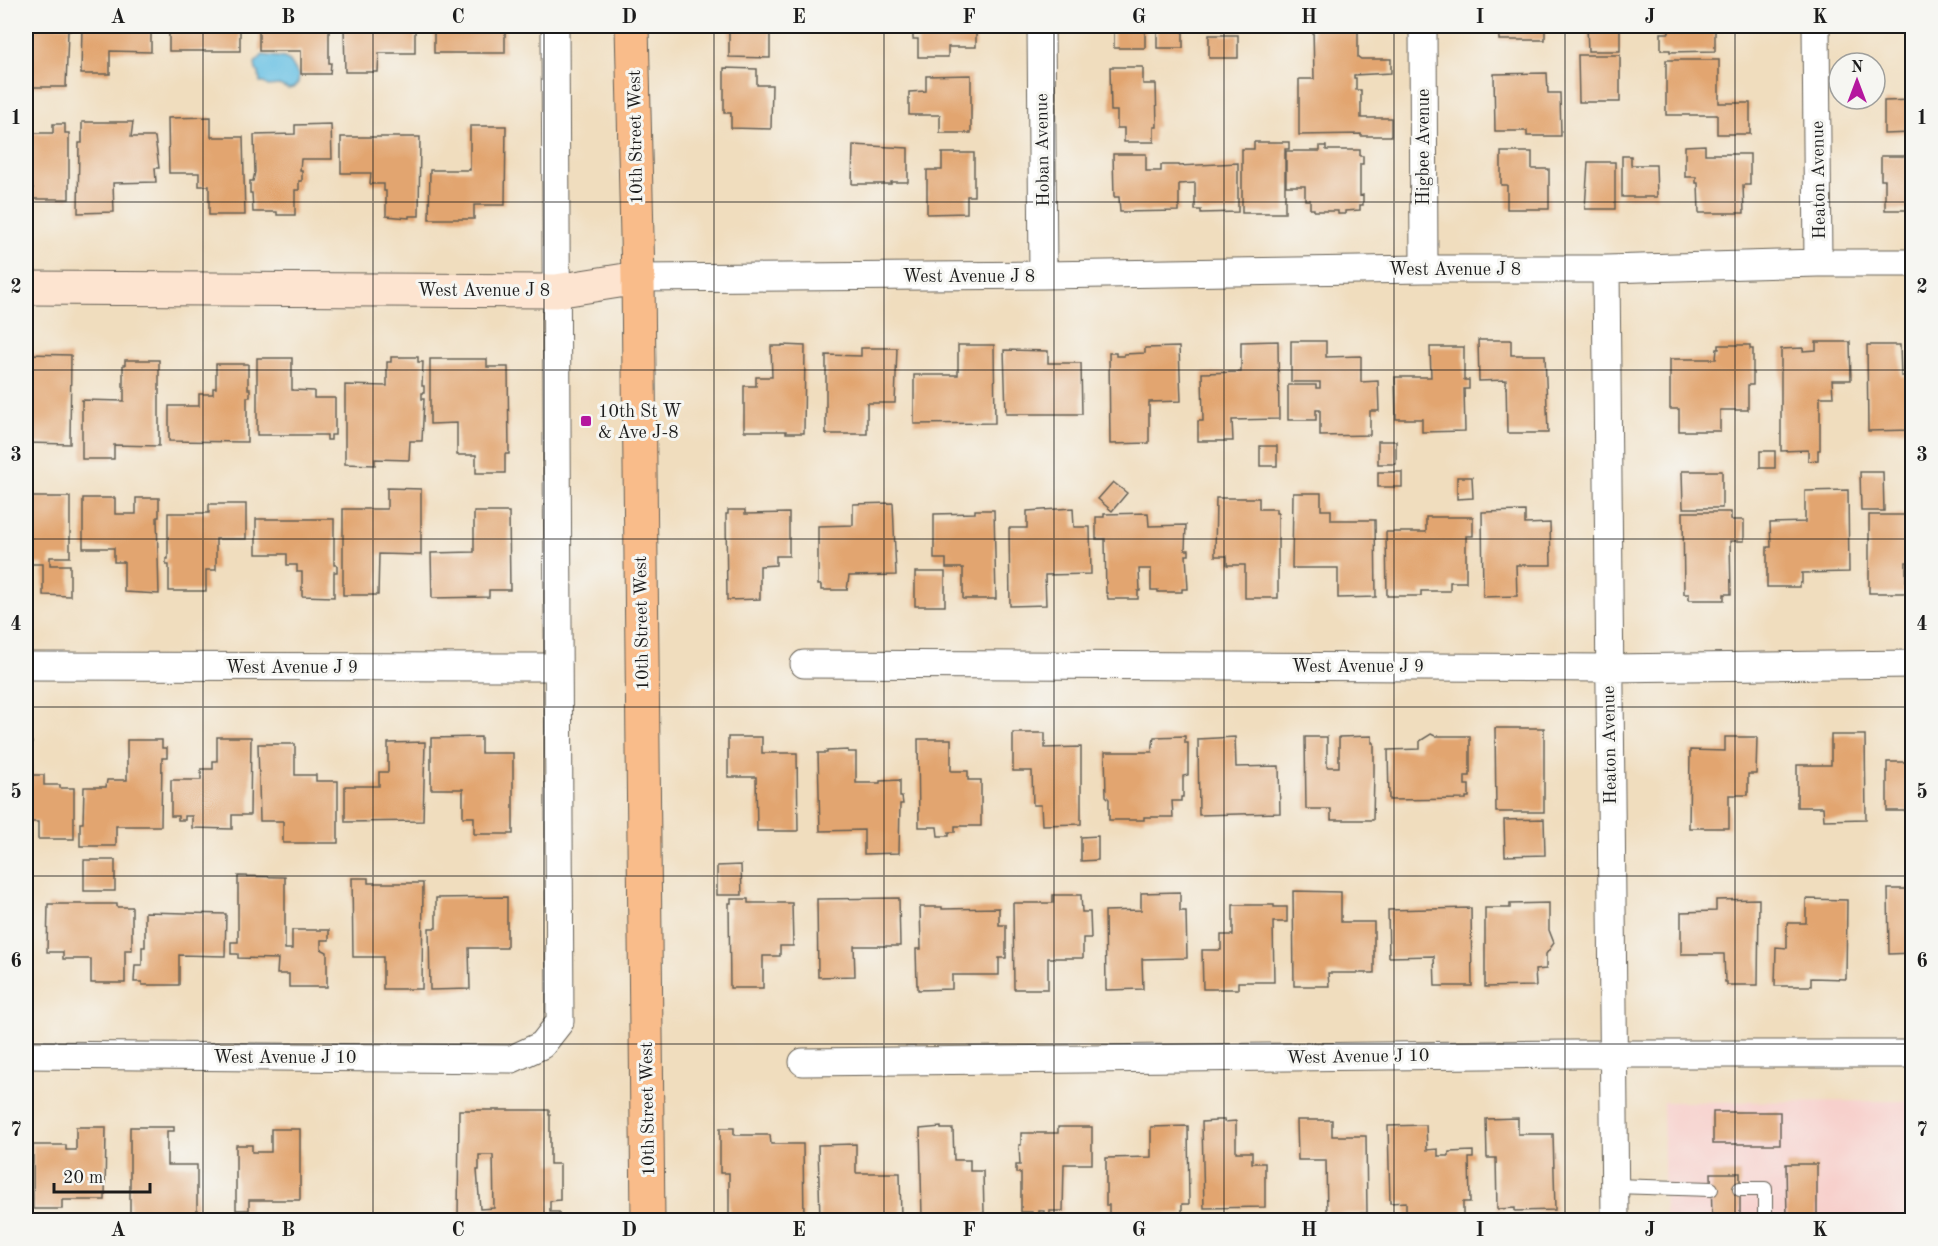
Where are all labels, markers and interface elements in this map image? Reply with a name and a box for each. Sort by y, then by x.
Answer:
text: A [110,8,126,28]
text: B [281,8,295,28]
text: C [451,8,465,28]
text: D [621,8,637,28]
text: E [792,8,806,28]
text: F [962,8,976,28]
text: G [1132,8,1146,28]
text: H [1301,8,1317,28]
text: I [1476,8,1484,28]
text: J [1645,8,1656,28]
text: K [1812,8,1828,28]
north arrow [1827,51,1887,111]
text: N [1851,60,1864,76]
street label: 10th Street West [626,70,646,204]
street label: Higbee Avenue [1415,89,1433,205]
street label: Hoban Avenue [1033,93,1053,207]
text: 1 [10,109,22,129]
text: 1 [1916,109,1928,129]
street label: Heaton Avenue [1809,121,1829,239]
street label: West Avenue J 8 [1389,261,1521,279]
street label: West Avenue J 8 [903,268,1035,286]
text: 2 [10,278,22,298]
text: 2 [1916,278,1928,298]
street label: West Avenue J 8 [418,282,550,300]
place label: 10th St W & Ave J-8 [598,403,682,442]
marker: 10th St W & Ave J-8 [579,414,593,428]
text: 3 [10,446,22,466]
text: 3 [1916,446,1928,466]
street label: 10th Street West [632,556,652,690]
text: 4 [10,615,22,635]
text: 4 [1916,615,1928,635]
street label: West Avenue J 9 [1292,658,1424,676]
street label: West Avenue J 9 [226,659,358,677]
street label: Heaton Avenue [1600,686,1620,804]
text: 5 [10,782,22,803]
text: 5 [1916,782,1928,803]
text: 6 [10,952,22,972]
text: 6 [1916,952,1928,972]
street label: 10th Street West [638,1042,658,1176]
street label: West Avenue J 10 [1286,1047,1430,1067]
street label: West Avenue J 10 [214,1049,356,1067]
text: 7 [10,1121,22,1141]
text: 7 [1916,1121,1928,1141]
scale bar [54,1156,150,1194]
text: 20 m [63,1169,103,1187]
text: A [110,1221,126,1241]
text: B [281,1221,295,1241]
text: C [451,1221,465,1241]
text: D [621,1221,637,1241]
text: E [792,1221,806,1241]
text: F [962,1221,976,1241]
text: G [1132,1221,1146,1241]
text: H [1301,1221,1317,1241]
text: I [1476,1221,1484,1241]
text: J [1645,1221,1656,1241]
text: K [1812,1221,1828,1241]

